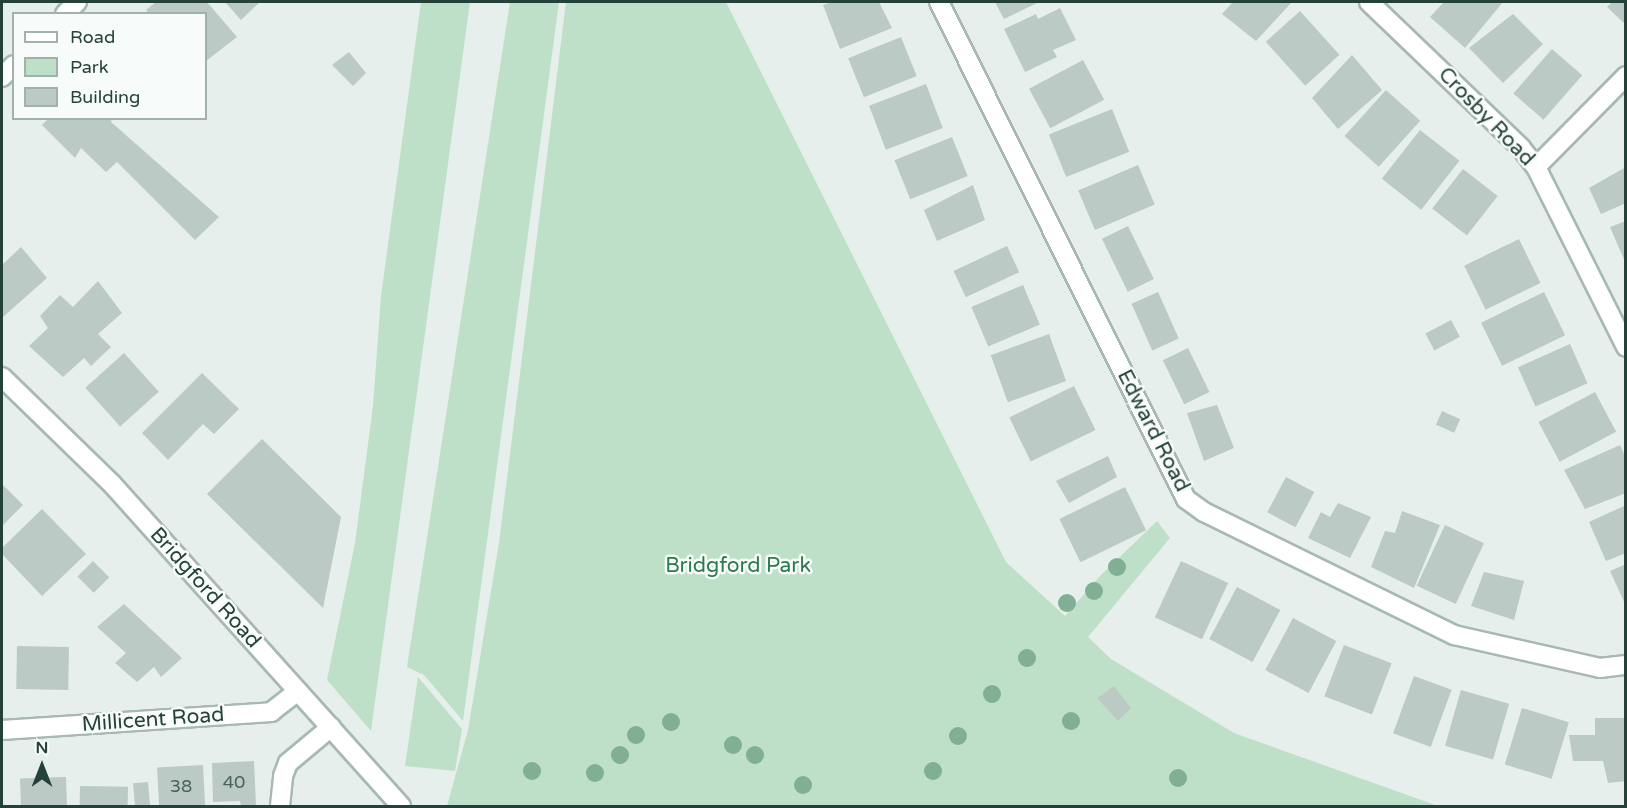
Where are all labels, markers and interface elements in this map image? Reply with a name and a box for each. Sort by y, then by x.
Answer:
legend [12,12,207,120]
text: Road [70,26,115,48]
text: Park [70,56,108,78]
street label: Crosby Road [1433,62,1539,172]
text: Building [70,86,140,108]
street label: Edward Road [1111,366,1195,496]
street label: Bridgford Road [144,523,266,653]
park label: Bridgford Park [665,553,811,579]
street label: Millicent Road [81,702,225,738]
north arrow [12,736,72,796]
text: N [36,738,48,758]
house number: 40 [223,771,245,793]
house number: 38 [170,775,192,797]

